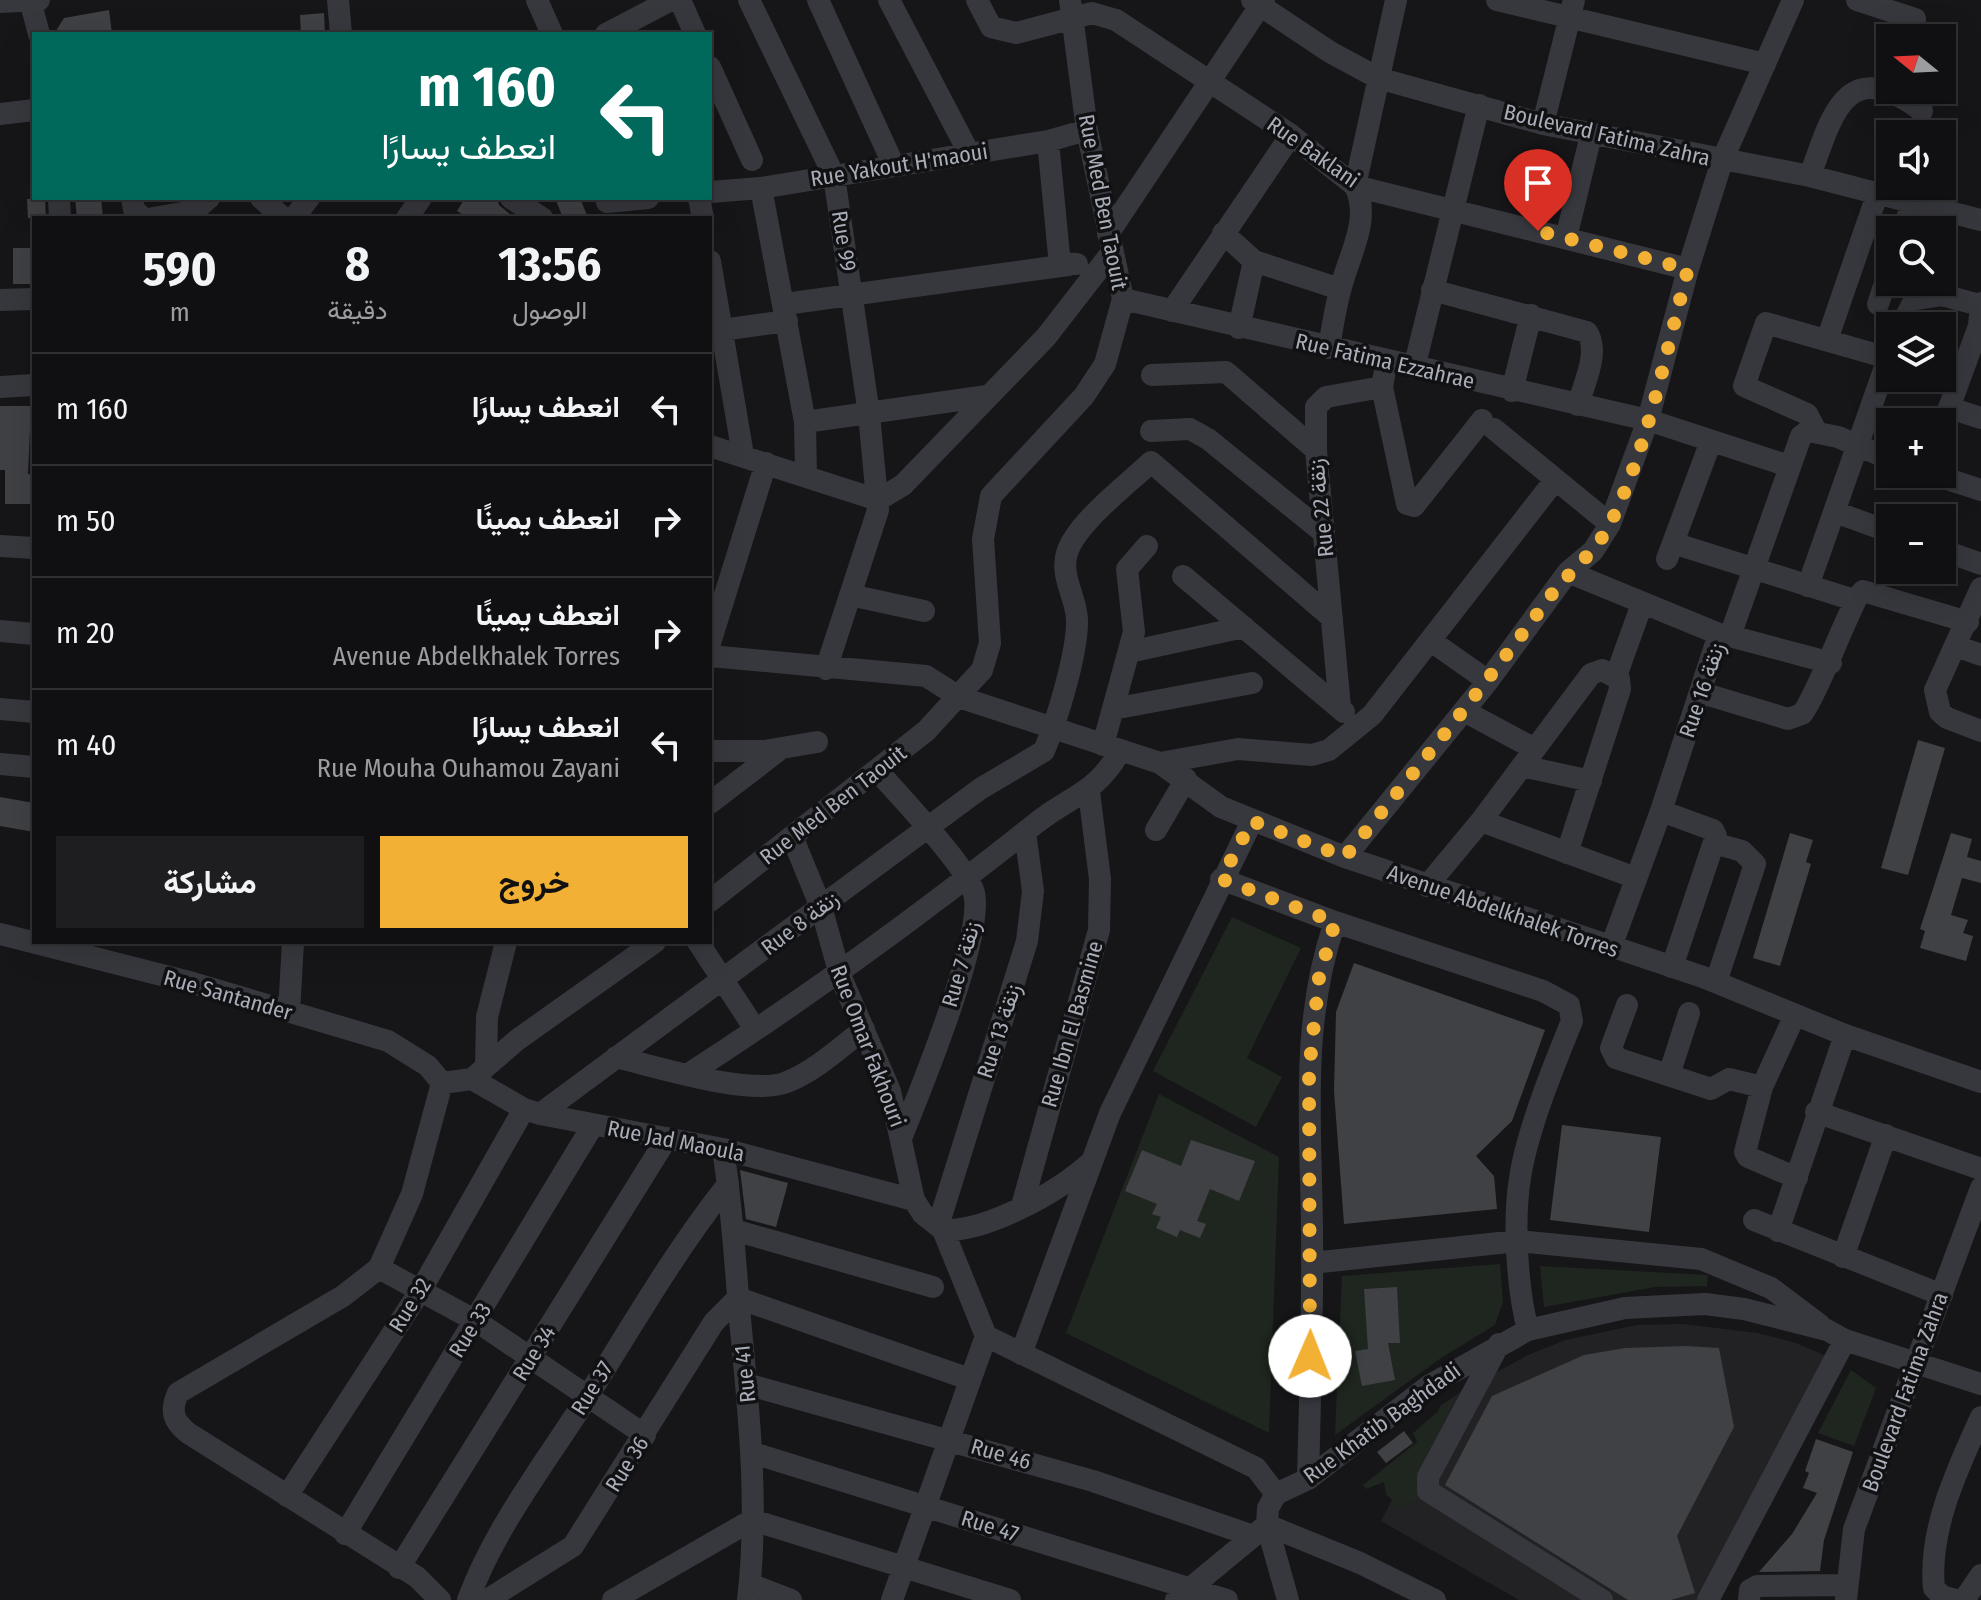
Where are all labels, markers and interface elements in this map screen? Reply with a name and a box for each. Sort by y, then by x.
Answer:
north arrow [1876,24,1956,104]
map controls [1876,24,1956,584]
text: 160 m [418,54,556,121]
icon: left [584,64,688,168]
street label: Boulevard Fatima Zahra [1501,98,1713,172]
street label: Rue Baklani [1262,110,1364,194]
street label: Rue Med Ben Taouit [1073,112,1133,293]
button: sound [1876,120,1956,200]
text: انعطف يسارًا [381,125,556,169]
street label: Rue Yakout H'maoui [808,138,990,192]
pin [1504,149,1572,231]
icon: arrive [1516,161,1560,205]
street label: Rue 99 [826,209,862,273]
button: search [1876,216,1956,296]
text: 8 [345,235,370,293]
text: 13:56 [498,235,601,293]
text: 590 [143,240,217,298]
text: دقيقة [327,295,388,326]
text: الوصول [512,295,587,326]
text: m [170,297,190,328]
button: layers [1876,312,1956,392]
street label: Rue Fatima Ezzahrae [1293,327,1477,395]
icon: left [644,387,688,431]
text: انعطف يسارًا [472,389,620,425]
text: 160 m [56,391,128,427]
button: + [1876,408,1956,488]
street label: Rue 22 زنقة [1302,457,1340,559]
icon: right [644,499,688,543]
text: انعطف يمينًا [475,501,620,537]
text: 50 m [56,503,116,539]
button: − [1876,504,1956,584]
text: انعطف يمينًا [475,597,620,633]
icon: right [644,611,688,655]
text: 20 m [56,615,115,651]
street label: Rue 16 زنقة [1673,639,1731,741]
text: Avenue Abdelkhalek Torres [333,641,620,672]
text: انعطف يسارًا [472,709,620,745]
icon: left [644,723,688,767]
text: 40 m [56,727,116,763]
street label: Rue Med Ben Taouit [754,739,912,871]
text: Rue Mouha Ouhamou Zayani [317,753,620,784]
button: مشاركة [56,836,364,928]
button: خروج [380,836,688,928]
street label: Avenue Abdelkhalek Torres [1384,859,1622,963]
street label: Rue 8 زنقة [756,885,844,961]
street label: Rue 7 زنقة [936,918,986,1010]
street label: Rue Ibn El Basmine [1035,938,1109,1110]
street label: Rue Omar Fakhouri [825,961,911,1131]
street label: Rue Santander [161,964,296,1026]
street label: Rue 13 زنقة [971,980,1027,1082]
street label: Rue Jad Maoula [605,1114,747,1168]
street label: Rue 32 [383,1273,437,1337]
street label: Boulevard Fatima Zahra [1856,1288,1954,1496]
street label: Rue 33 [443,1298,497,1362]
position arrow [1268,1314,1352,1398]
street label: Rue 34 [507,1320,562,1386]
street label: Rue 41 [729,1344,761,1404]
street label: Rue 37 [565,1356,619,1420]
street label: Rue Khatib Baghdadi [1298,1357,1466,1489]
street label: Rue 36 [600,1431,654,1497]
street label: Rue 46 [968,1433,1034,1475]
street label: Rue 47 [958,1505,1022,1548]

